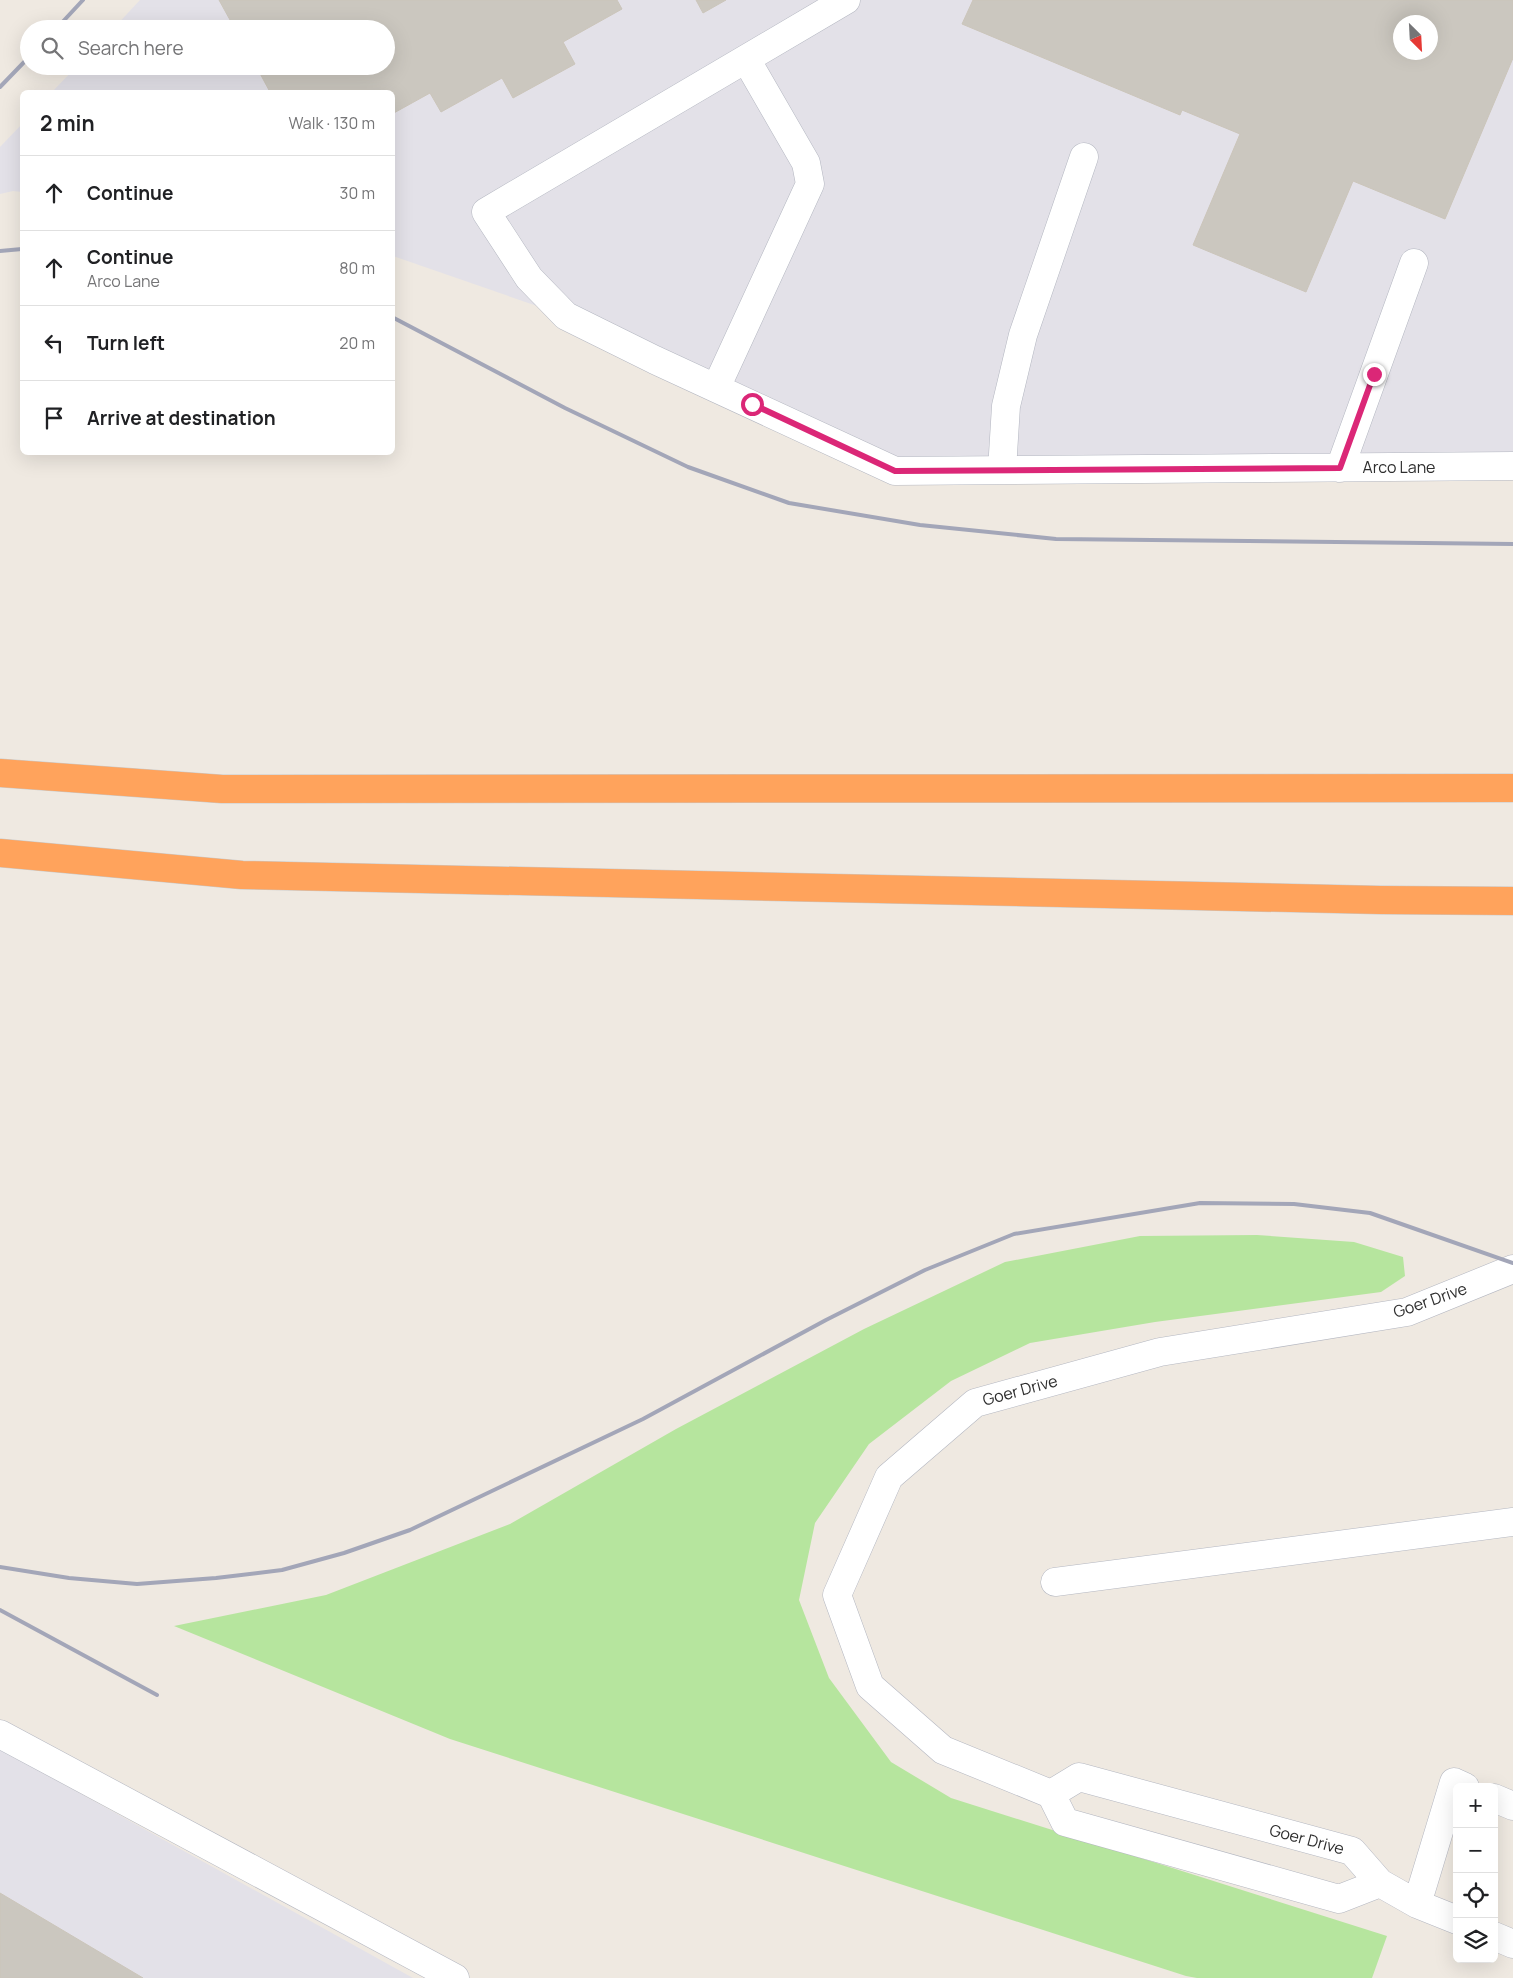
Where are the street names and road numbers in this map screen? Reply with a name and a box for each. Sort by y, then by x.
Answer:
street label: Arco Lane [1363,456,1435,478]
street label: Goer Drive [1390,1277,1470,1323]
street label: Goer Drive [980,1369,1060,1411]
street label: Goer Drive [1267,1818,1347,1860]

